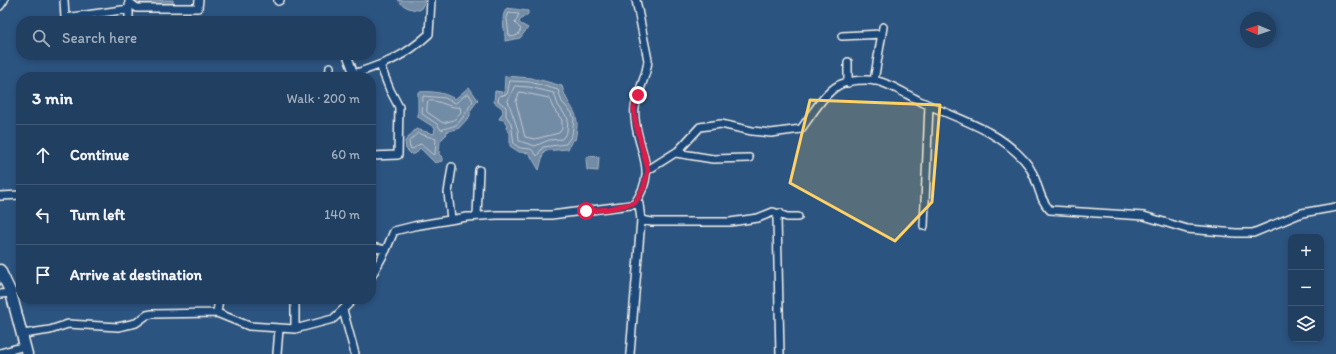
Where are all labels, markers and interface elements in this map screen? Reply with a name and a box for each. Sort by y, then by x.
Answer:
north arrow [1240,12,1276,48]
search box [16,16,376,60]
icon: search [30,27,52,49]
text: Search here [62,29,137,47]
route end [629,86,647,104]
text: 3 min [32,88,73,108]
text: Walk · 200 m [287,91,360,106]
icon: ahead [32,144,54,166]
text: Continue [70,146,129,164]
text: 60 m [331,147,360,162]
route start [577,202,595,220]
icon: left [32,204,54,226]
text: Turn left [70,206,125,224]
text: 140 m [324,207,360,222]
map controls [1288,234,1324,342]
button: + [1288,234,1324,270]
icon: arrive [32,264,54,286]
text: Arrive at destination [70,266,202,284]
button: − [1288,270,1324,306]
button: layers [1288,306,1324,342]

